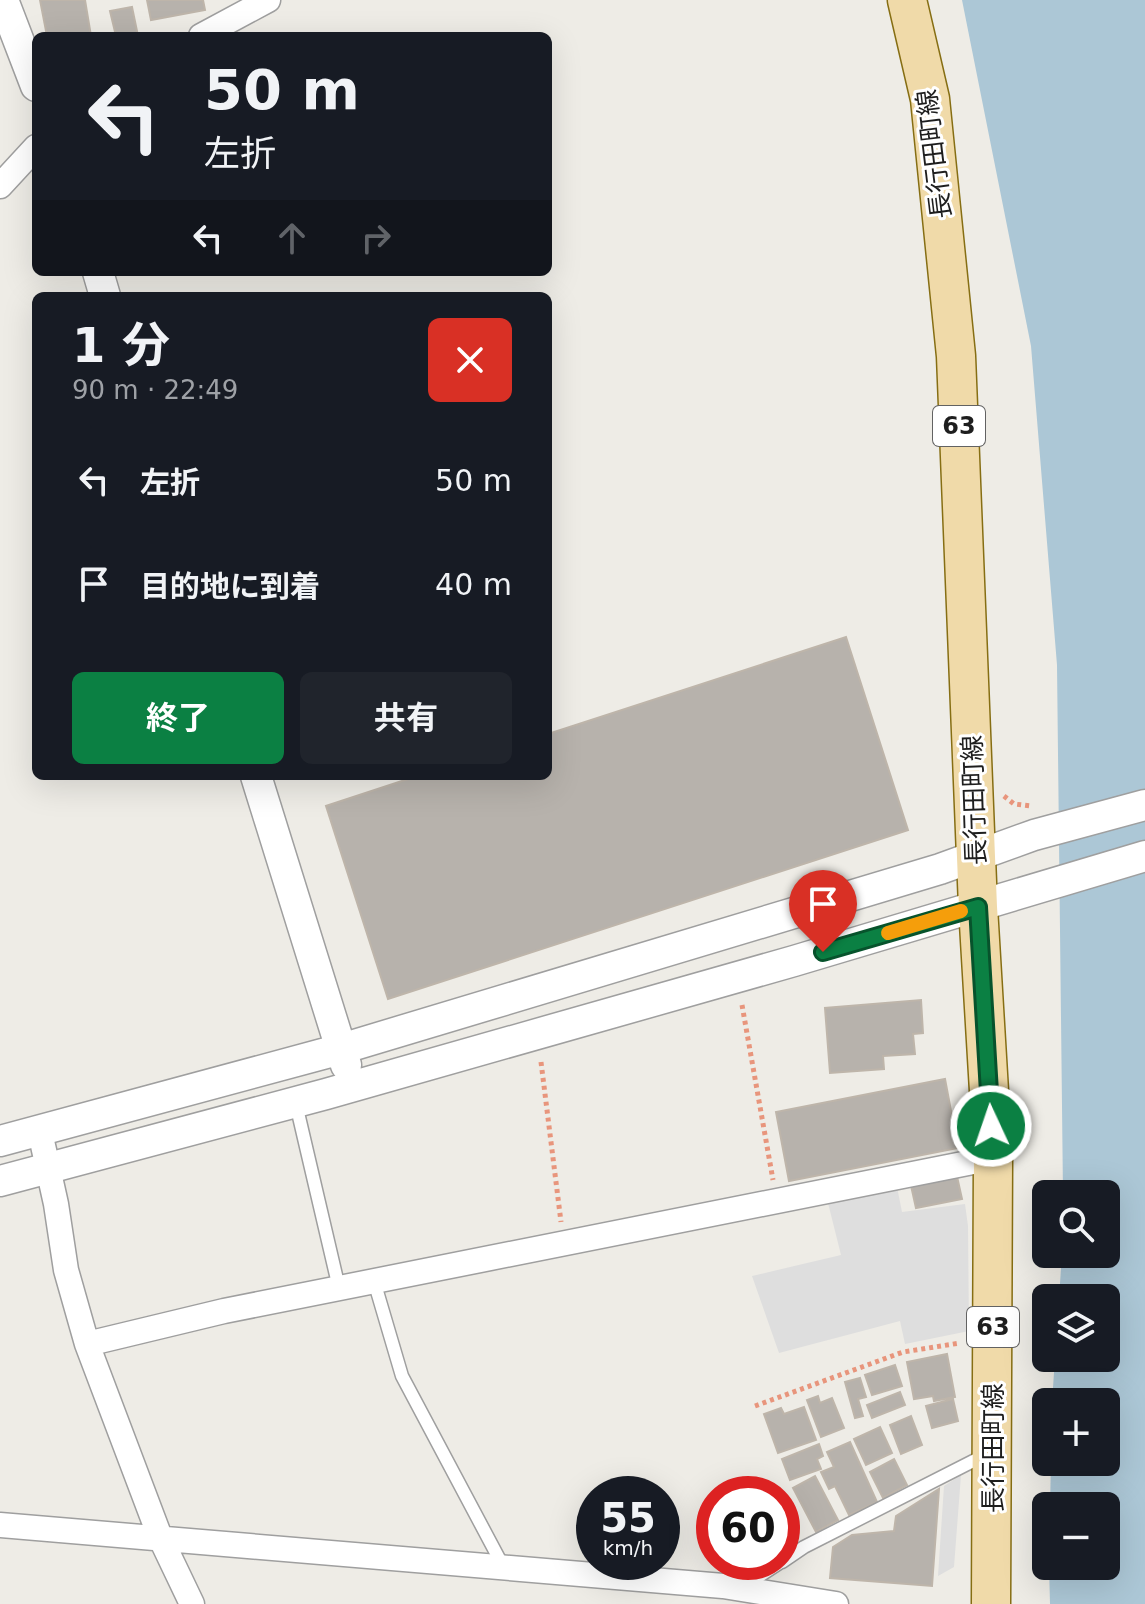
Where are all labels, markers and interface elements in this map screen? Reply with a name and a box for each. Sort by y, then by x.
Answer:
text: 50 m [204,57,360,122]
icon: left [72,64,176,168]
street label: 長行田町線 [911,88,957,220]
text: 左折 [204,133,276,174]
icon: left [186,216,230,260]
icon: ahead [270,216,314,260]
icon: right [354,216,398,260]
text: 1 分 [72,317,170,373]
button: close [428,318,512,402]
text: 90 m · 22:49 [72,375,238,405]
road number: 63 [933,406,985,446]
icon: left [72,458,116,502]
text: 50 m [435,463,512,498]
text: 左折 [140,465,200,500]
icon: arrive [72,562,116,606]
text: 40 m [435,567,512,602]
text: 目的地に到着 [140,569,320,604]
button: 終了 [72,672,284,764]
button: 共有 [300,672,512,764]
street label: 長行田町線 [957,735,991,865]
pin [789,870,857,952]
icon: arrive [801,882,845,926]
position arrow [949,1084,1033,1168]
map controls [1032,1180,1120,1580]
button: search [1032,1180,1120,1268]
button: layers [1032,1284,1120,1372]
road number: 63 [967,1307,1019,1347]
street label: 長行田町線 [978,1383,1008,1513]
button: + [1032,1388,1120,1476]
speed limit sign: 60 [696,1476,800,1580]
button: − [1032,1492,1120,1580]
text: 55 [600,1495,656,1541]
text: km/h [603,1536,653,1560]

